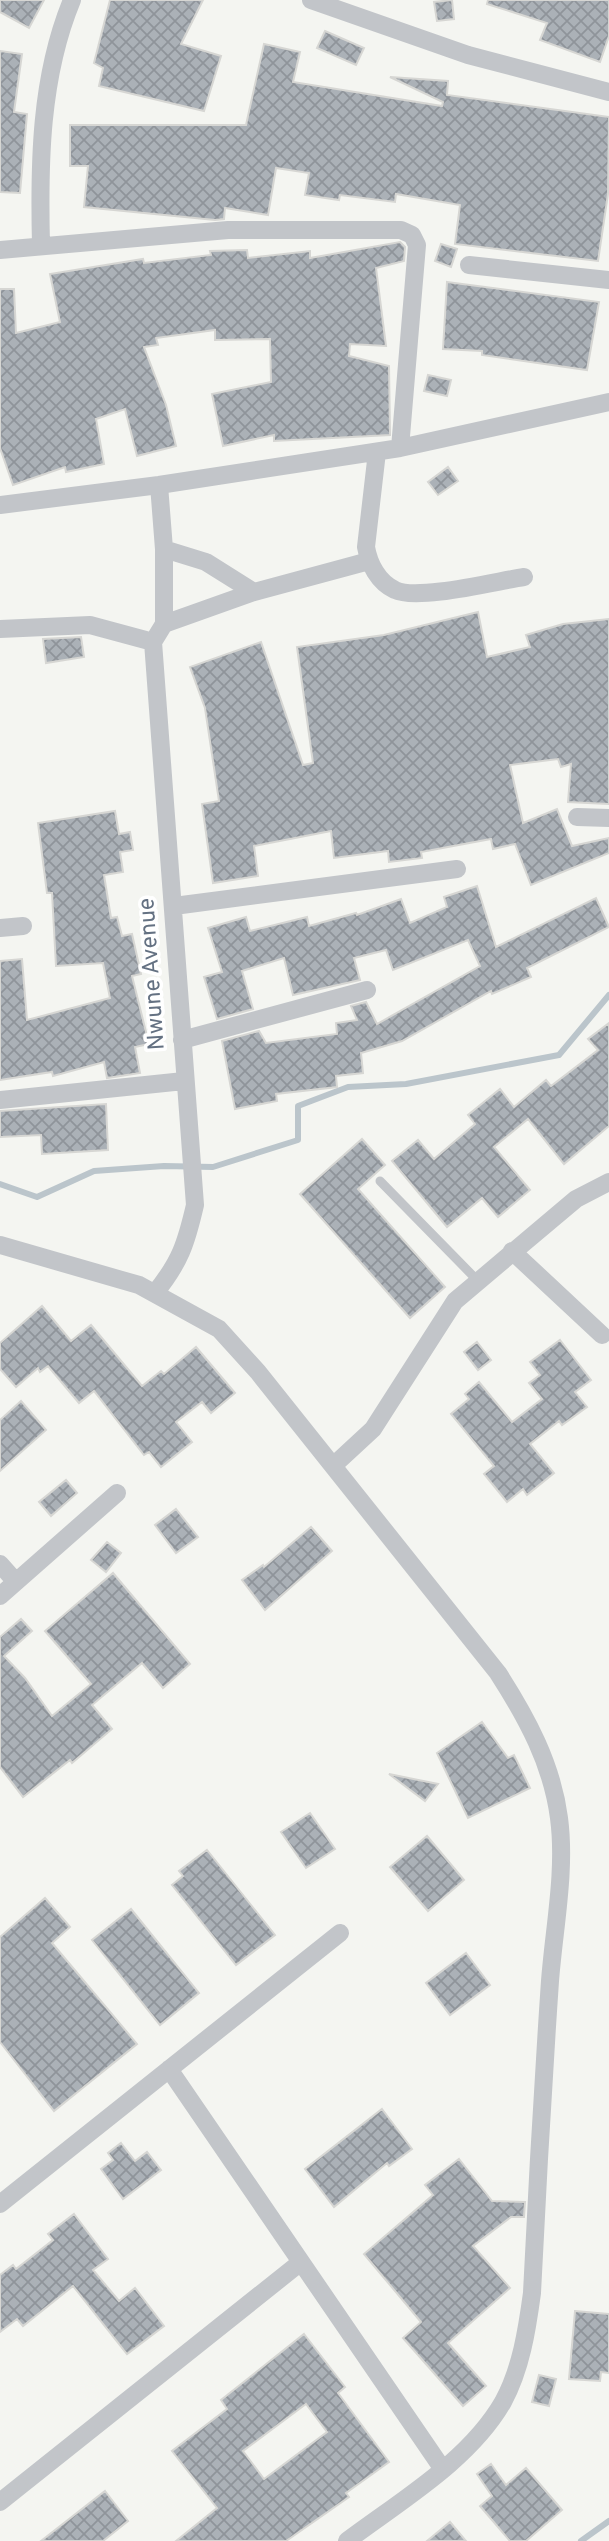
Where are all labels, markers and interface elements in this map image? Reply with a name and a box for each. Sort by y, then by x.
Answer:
street label: Nwune Avenue [133,897,173,1051]

